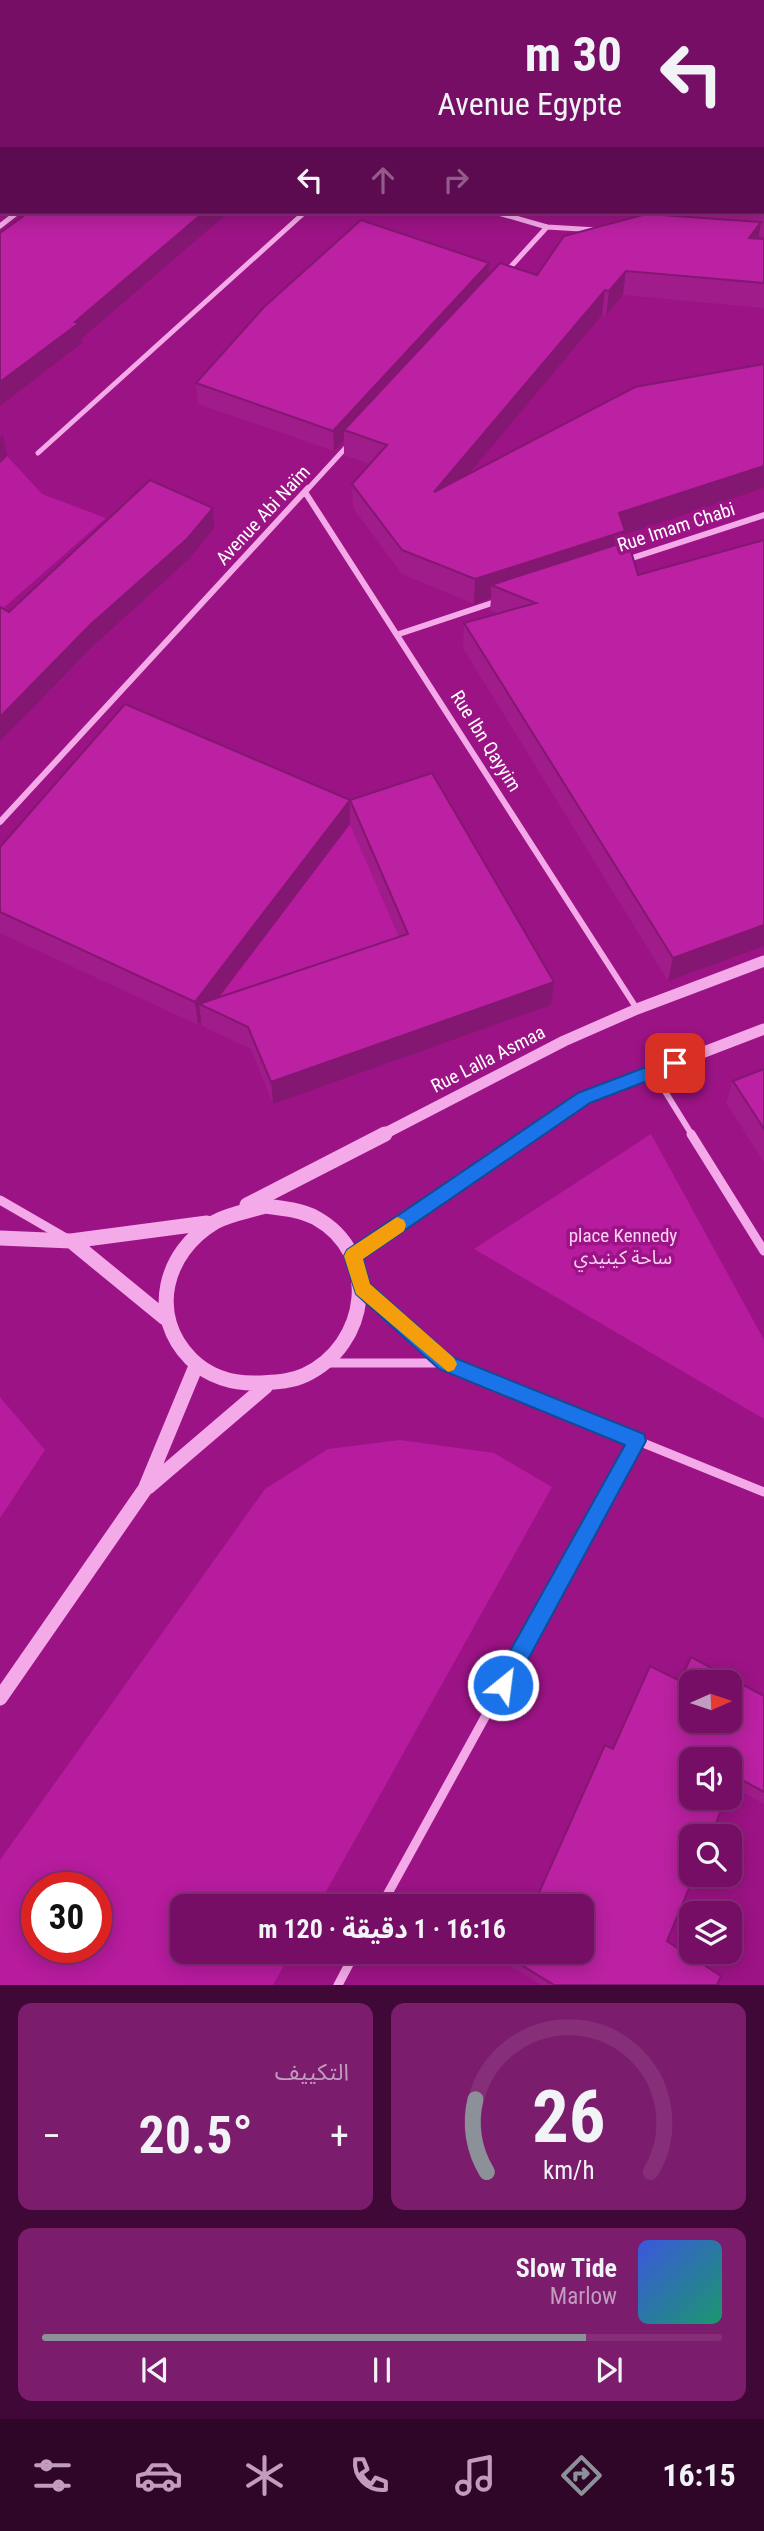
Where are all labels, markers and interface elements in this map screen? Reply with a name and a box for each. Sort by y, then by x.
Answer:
text: 30 m [525,26,622,83]
icon: left [646,28,737,119]
text: Avenue Egypte [438,85,622,123]
icon: left [291,161,329,199]
icon: ahead [364,161,402,199]
icon: right [437,161,475,199]
street label: Avenue Abi Naïm [211,460,315,570]
street label: Rue Imam Chabi [614,497,738,557]
street label: Rue Ibn Qayyim [446,686,526,796]
street label: Rue Lalla Asmaa [427,1020,549,1098]
pin [645,1033,705,1093]
icon: arrive [656,1044,694,1082]
park label: place Kennedy ساحة كينيدي [569,1224,677,1272]
position arrow [466,1648,540,1722]
north arrow [679,1670,742,1732]
map controls [679,1670,742,1964]
button: sound [679,1747,742,1810]
button: search [679,1824,742,1887]
speed limit sign: 30 [21,1872,112,1963]
button: layers [679,1901,742,1964]
text: 16:16 · 1 دقيقة · 120 m [258,1914,506,1944]
text: التكييف [275,2059,349,2086]
text: 26 [532,2075,605,2161]
text: 20.5° [138,2105,253,2166]
text: − [42,2114,61,2158]
text: + [330,2114,349,2158]
text: km/h [543,2156,594,2185]
text: Slow Tide [516,2253,617,2283]
text: Marlow [550,2283,617,2310]
icon: previous [136,2351,174,2389]
icon: pause [363,2351,401,2389]
icon: next [590,2351,628,2389]
icon: filters [28,2451,77,2500]
icon: car [134,2451,183,2500]
icon: climate [240,2451,289,2500]
icon: phone [345,2451,394,2500]
icon: music [451,2451,500,2500]
icon: directions [557,2451,606,2500]
text: 16:15 [662,2456,736,2494]

